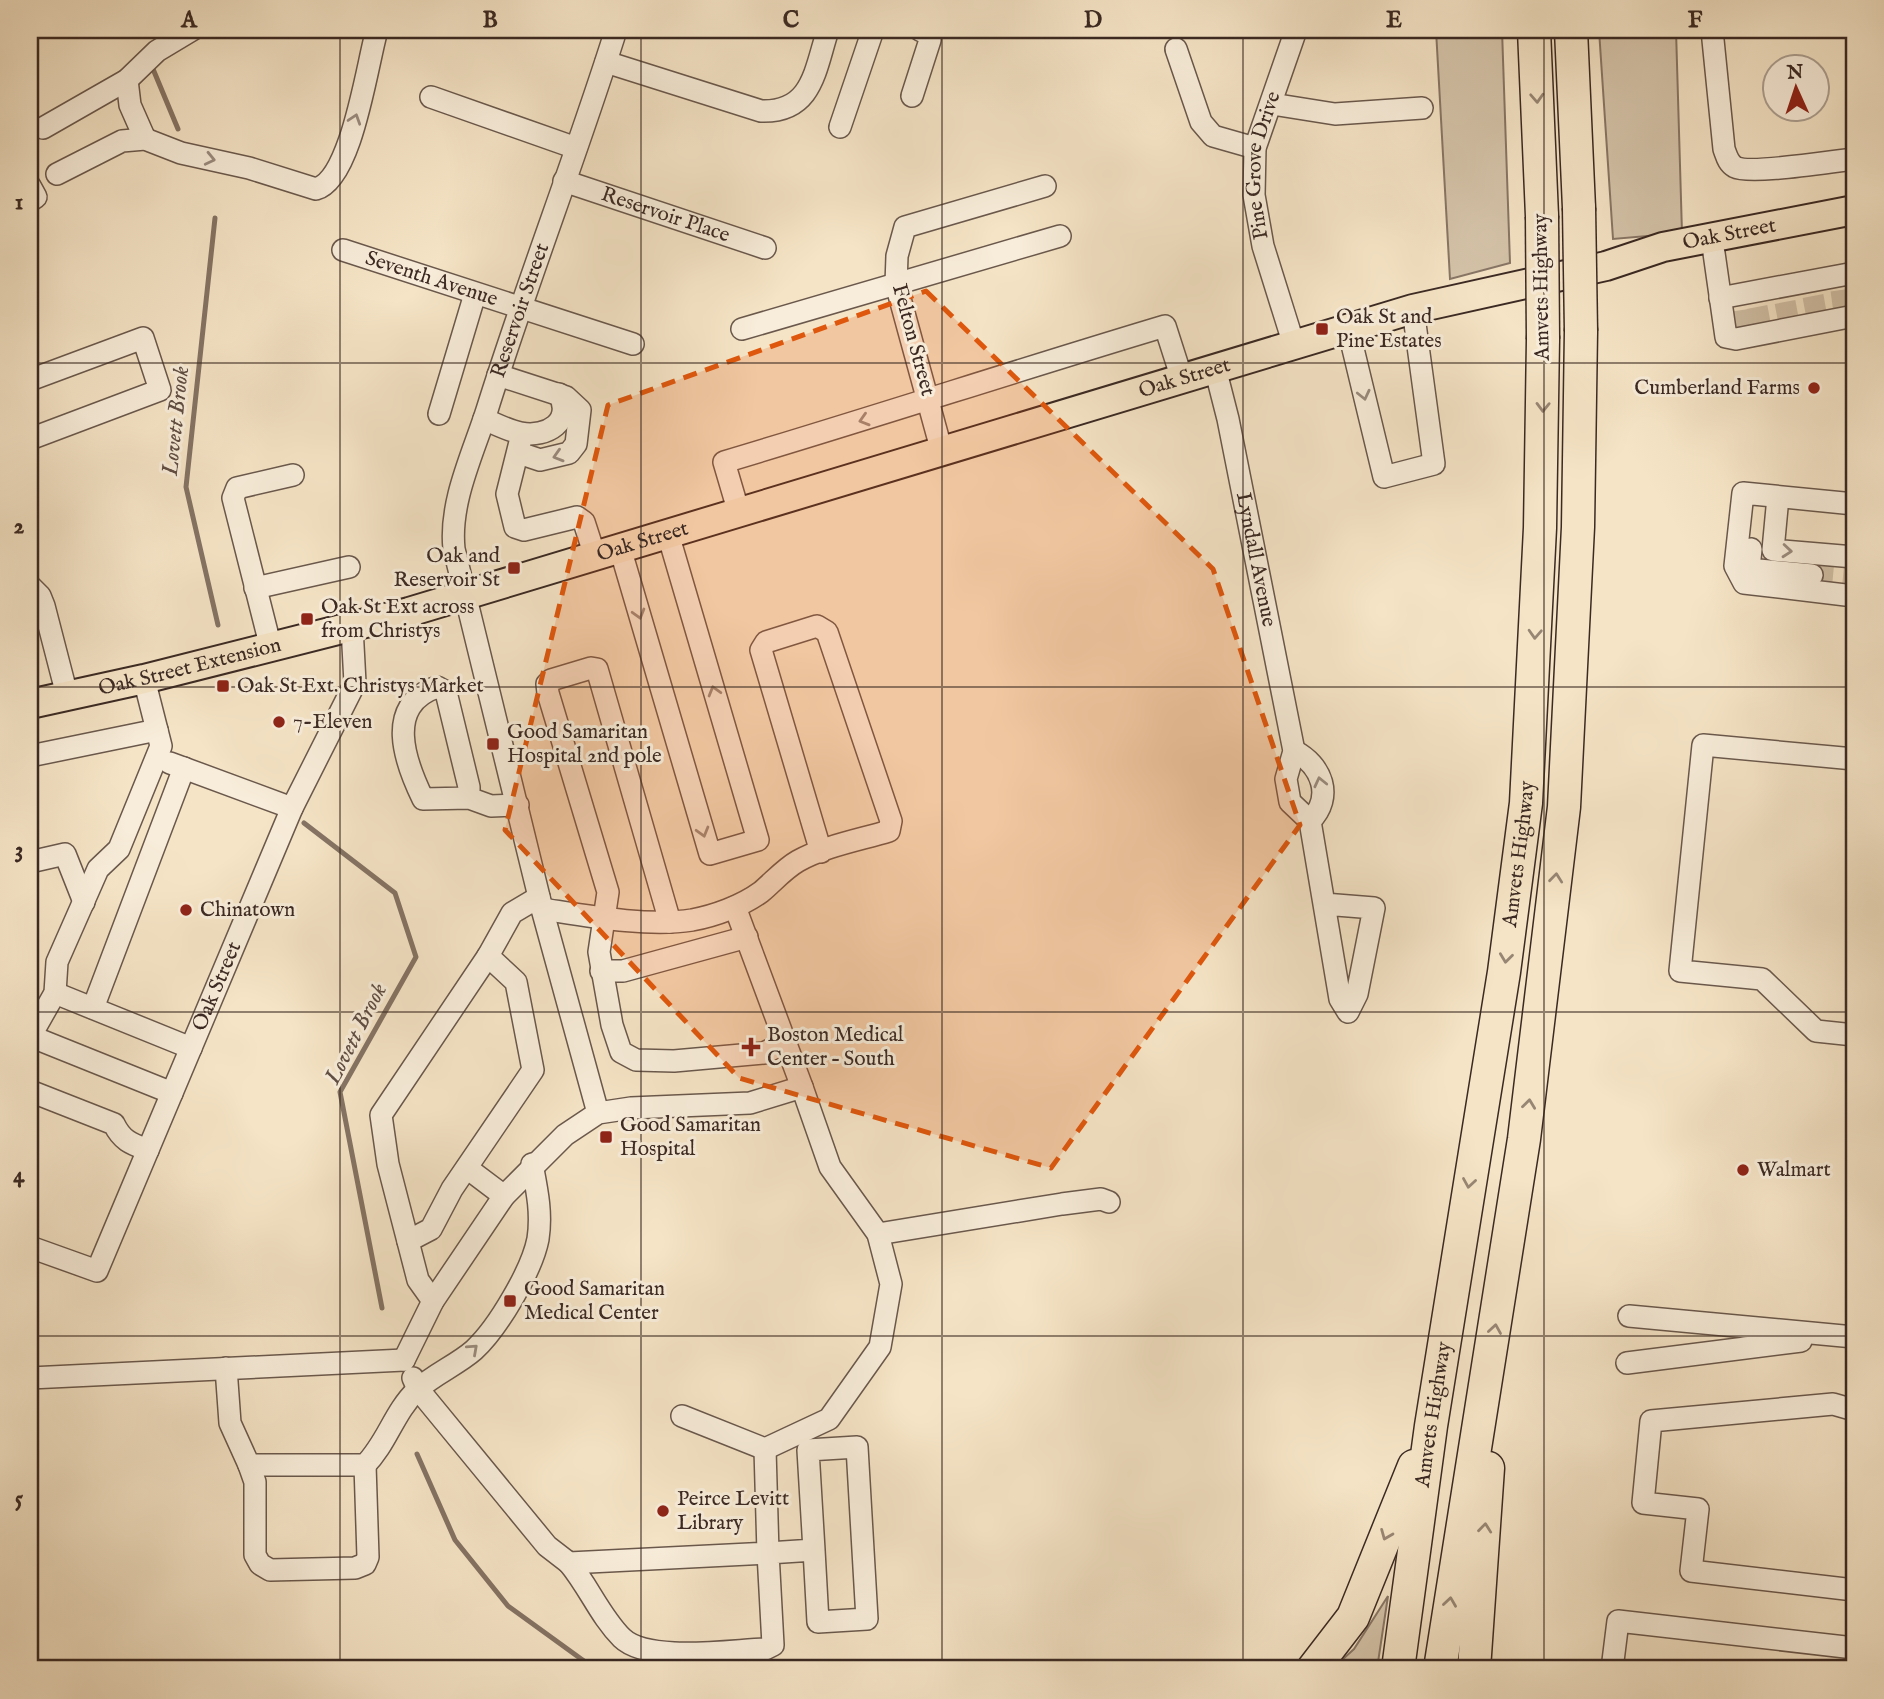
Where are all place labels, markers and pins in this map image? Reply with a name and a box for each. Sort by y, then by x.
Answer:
place label: Oak St and Pine Estates [1336,304,1442,355]
marker: Oak St and Pine Estates [1314,321,1330,337]
place label: Cumberland Farms [1634,375,1800,402]
marker: Cumberland Farms [1806,380,1822,396]
place label: Oak and Reservoir St [393,543,501,594]
marker: Oak and Reservoir St [506,560,522,576]
place label: Oak St Ext across from Christys [321,594,474,645]
marker: Oak St Ext across from Christys [299,611,315,627]
place label: Oak St Ext. Christys Market [237,673,484,700]
marker: Oak St Ext. Christys Market [215,678,231,694]
place label: 7-Eleven [293,709,372,736]
marker: 7-Eleven [271,714,287,730]
place label: Good Samaritan Hospital 2nd pole [507,719,662,770]
marker: Good Samaritan Hospital 2nd pole [485,736,501,752]
place label: Chinatown [200,897,295,924]
marker: Chinatown [178,902,194,918]
place label: Boston Medical Center – South [767,1022,904,1073]
marker: Boston Medical Center – South [741,1037,761,1057]
place label: Good Samaritan Hospital [620,1112,761,1163]
marker: Good Samaritan Hospital [598,1129,614,1145]
place label: Walmart [1757,1157,1831,1184]
marker: Walmart [1735,1162,1751,1178]
place label: Good Samaritan Medical Center [524,1276,665,1327]
marker: Good Samaritan Medical Center [502,1293,518,1309]
place label: Peirce Levitt Library [677,1486,789,1537]
marker: Peirce Levitt Library [655,1503,671,1519]

